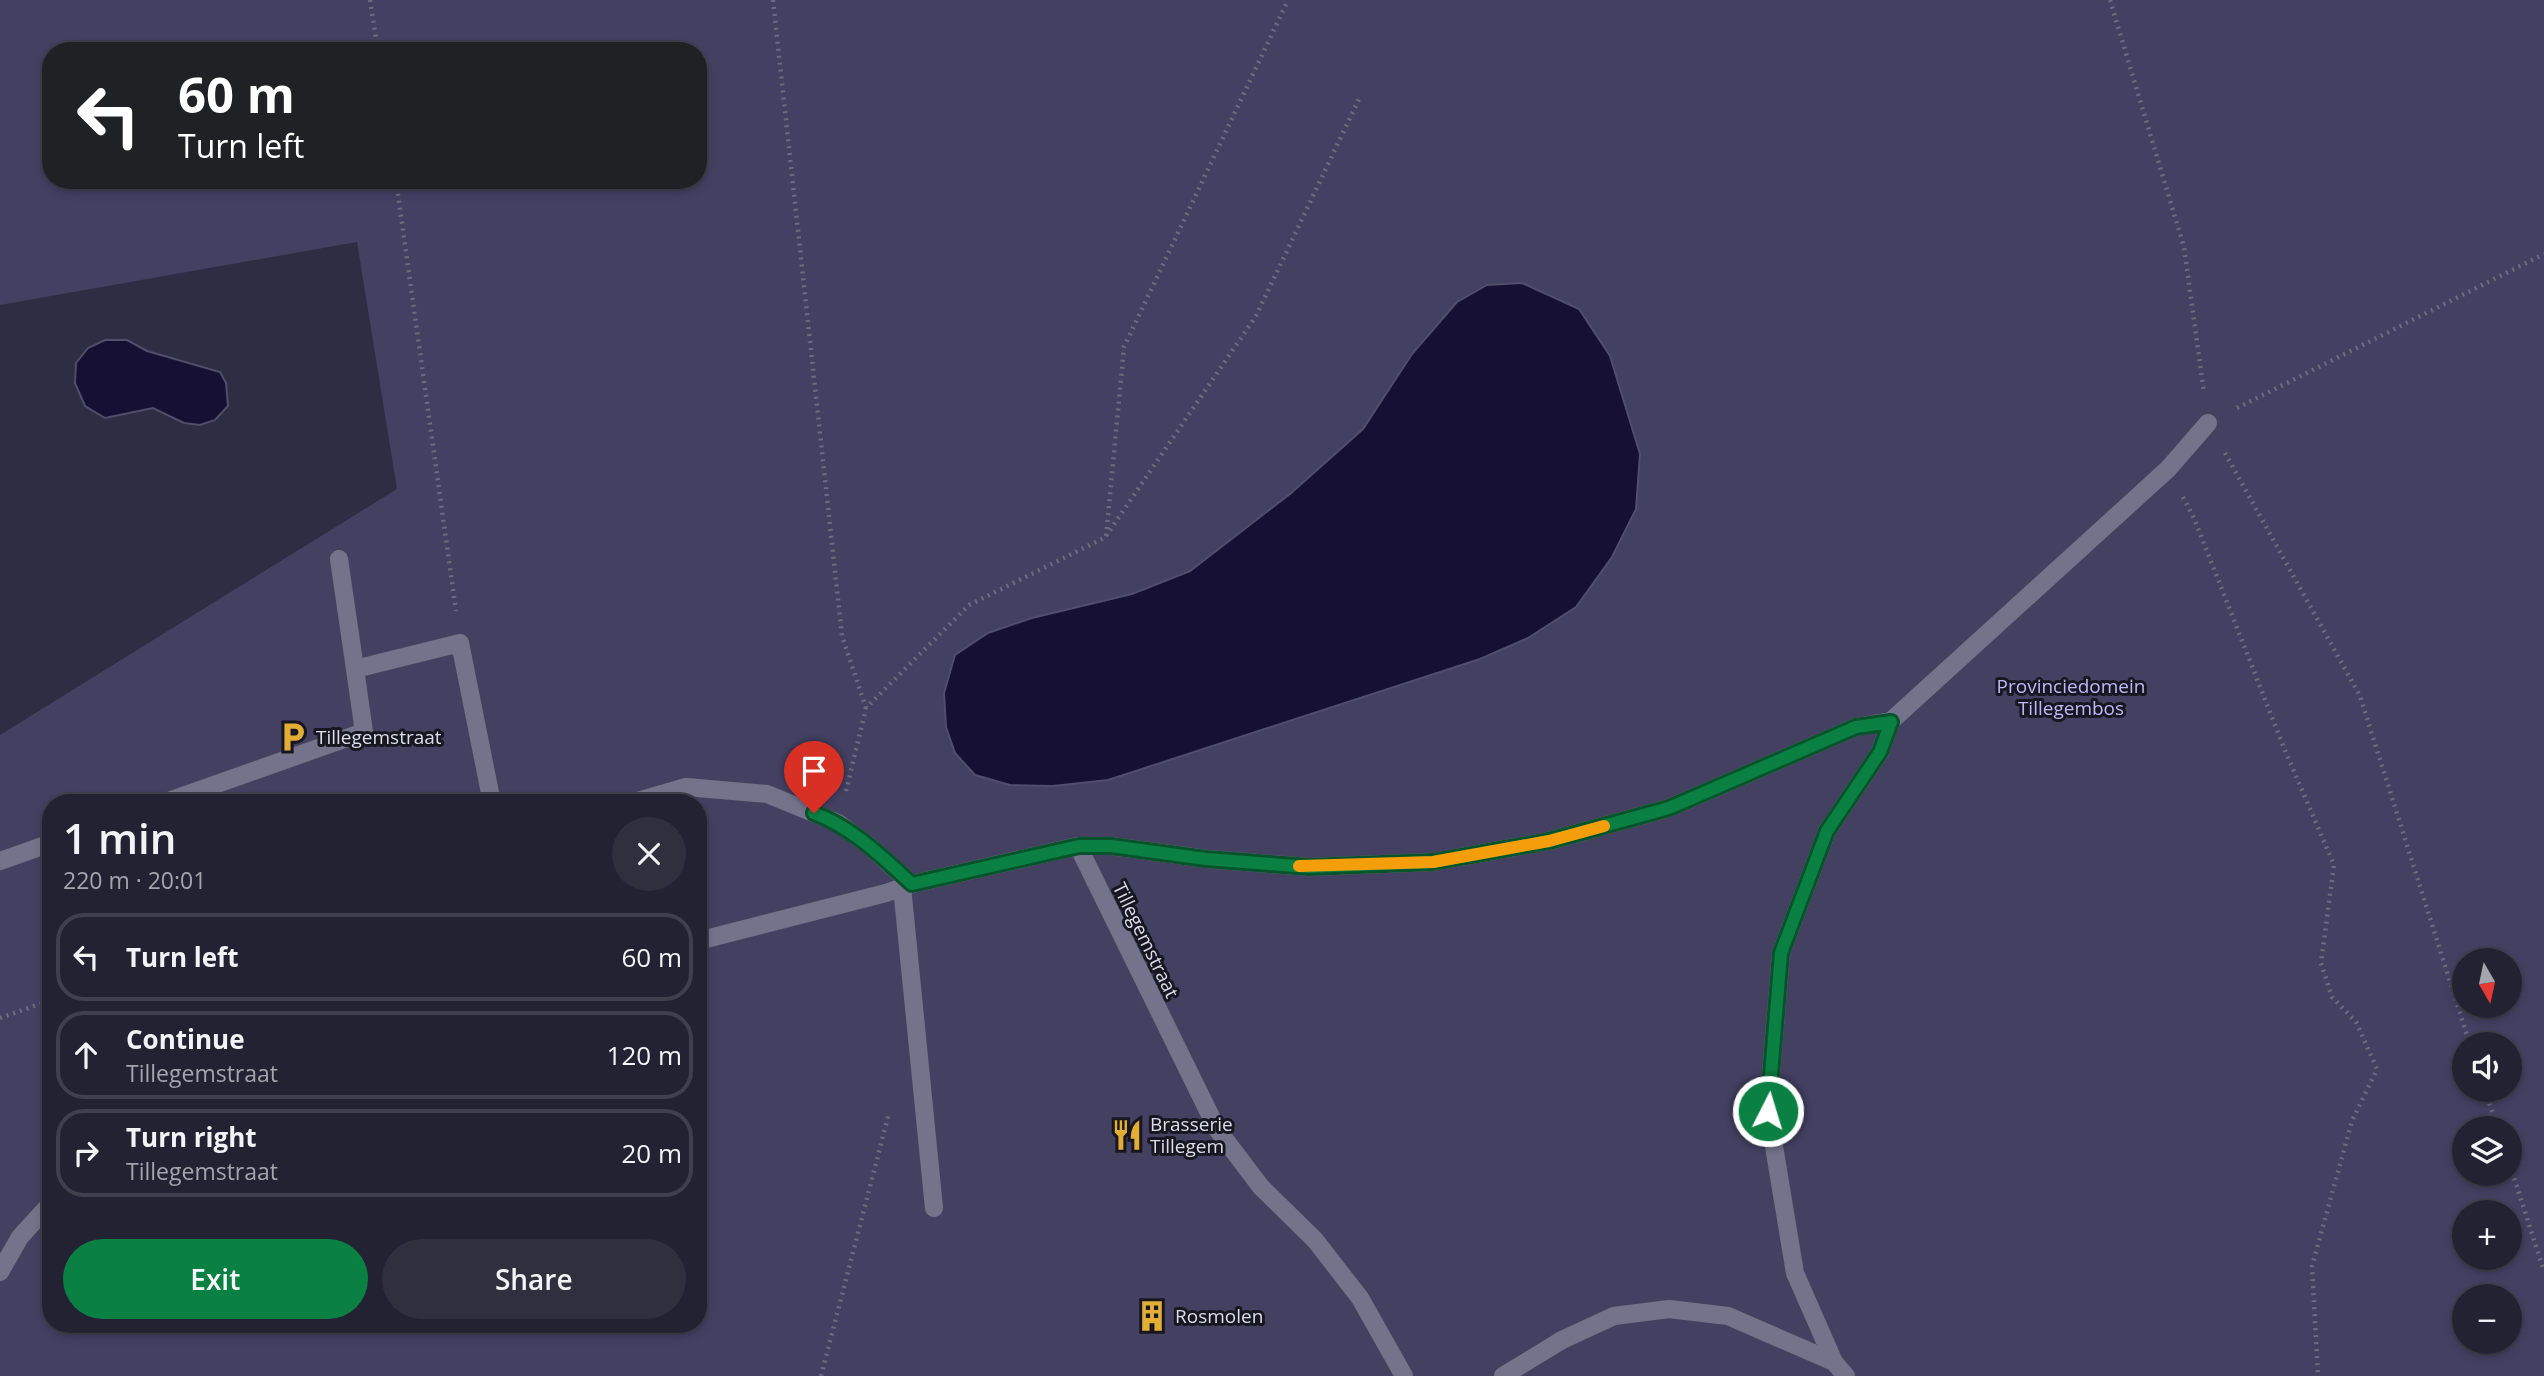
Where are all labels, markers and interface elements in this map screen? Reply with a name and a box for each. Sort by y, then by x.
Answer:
text: 60 m [178,61,295,127]
icon: left [63,70,154,161]
text: Turn left [178,124,304,167]
park label: Provinciedomein Tillegembos [1997,673,2145,721]
parking icon: Tillegemstraat [276,720,310,754]
place label: Tillegemstraat [316,724,442,750]
pin [784,741,844,813]
icon: arrive [795,752,833,790]
text: 1 min [63,809,176,866]
button: close [612,817,686,891]
text: 220 m · 20:01 [63,864,206,896]
street label: Tillegemstraat [1107,878,1185,1002]
icon: left [67,938,105,976]
text: Turn left [126,939,238,975]
text: 60 m [621,939,682,975]
north arrow [2452,948,2522,1018]
map controls [2452,948,2522,1354]
text: Continue [126,1021,245,1057]
button: sound [2452,1032,2522,1102]
icon: ahead [67,1036,105,1074]
text: 120 m [607,1037,682,1073]
text: Tillegemstraat [126,1057,278,1089]
position arrow [1731,1074,1805,1148]
place label: Brasserie Tillegem [1150,1111,1233,1159]
button: layers [2452,1116,2522,1186]
restaurant icon: Brasserie Tillegem [1110,1118,1144,1152]
text: Turn right [126,1119,257,1155]
icon: right [67,1134,105,1172]
text: 20 m [621,1135,682,1171]
text: Tillegemstraat [126,1155,278,1187]
button: + [2452,1200,2522,1270]
button: Exit [63,1239,368,1319]
button: Share [382,1239,686,1319]
button: − [2452,1284,2522,1354]
building icon: Rosmolen [1135,1299,1169,1333]
place label: Rosmolen [1175,1303,1263,1329]

